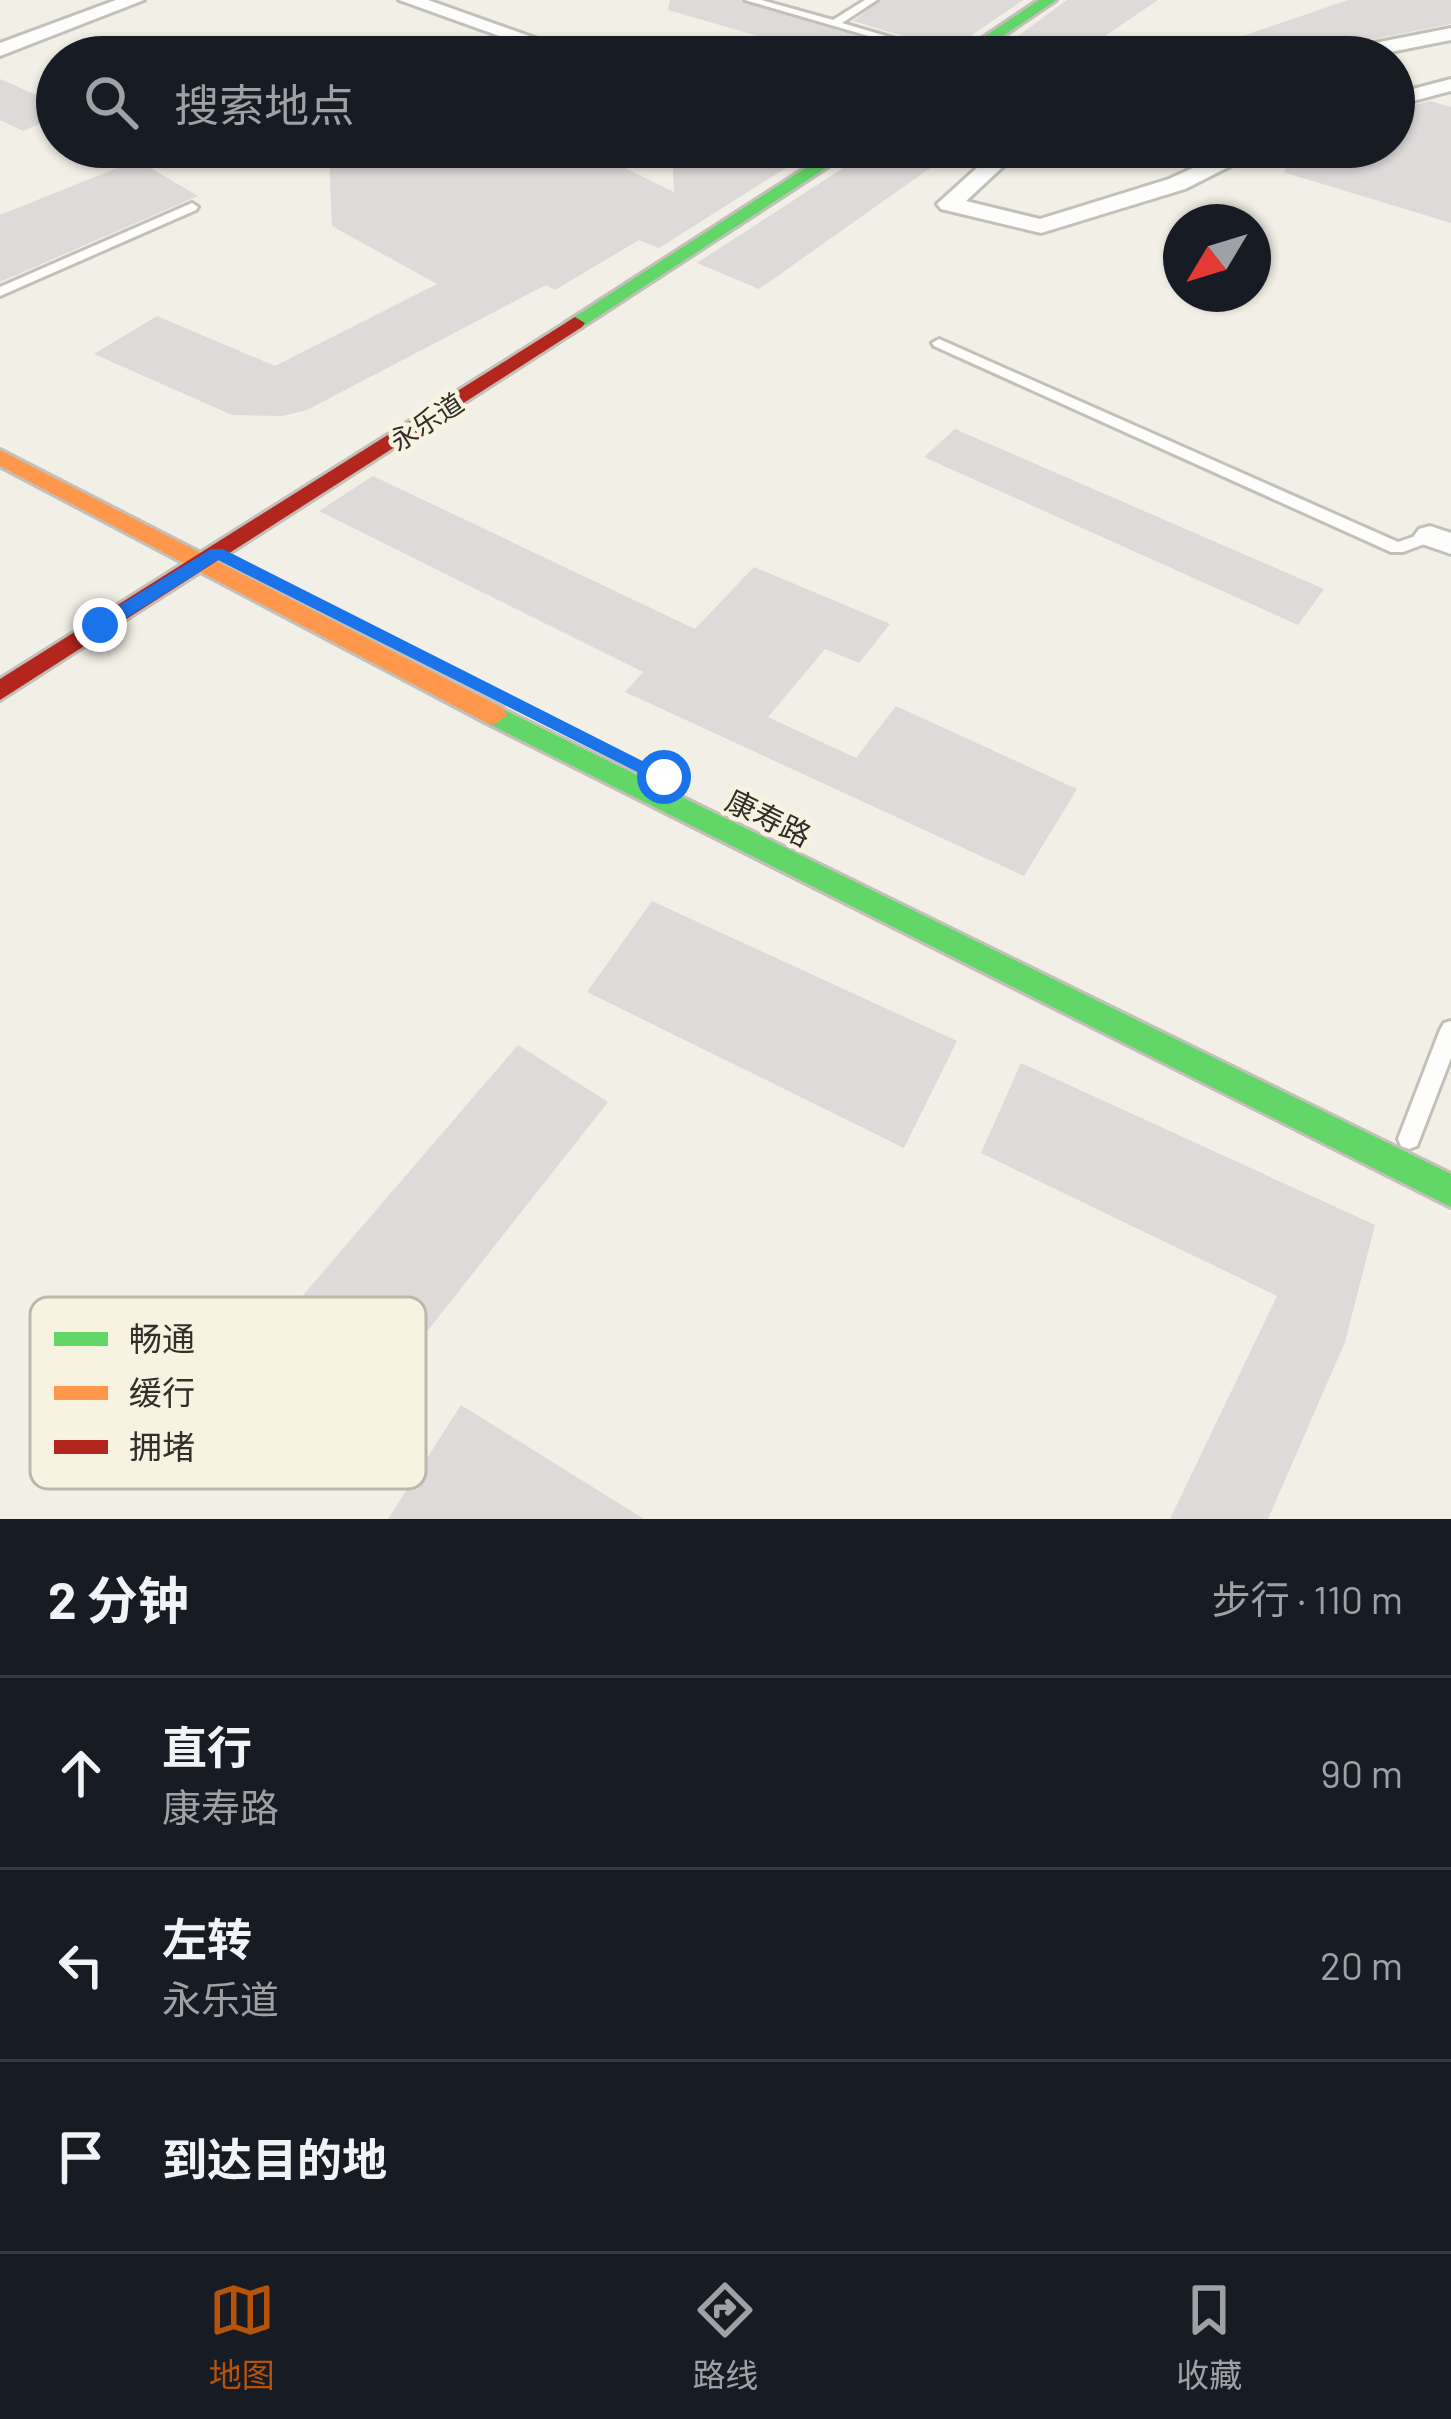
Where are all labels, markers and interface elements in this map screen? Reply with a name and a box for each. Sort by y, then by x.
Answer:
search box [36,36,1415,168]
icon: search [78,69,144,135]
text: 搜索地点 [174,77,354,131]
north arrow [1163,204,1271,312]
street label: 永乐道 [383,386,469,456]
route end [73,598,127,652]
route start [637,750,691,804]
street label: 康寿路 [721,781,817,853]
legend [30,1297,426,1489]
text: 畅通 [129,1318,195,1358]
text: 缓行 [129,1372,195,1412]
text: 拥堵 [129,1426,195,1466]
text: 2 分钟 [48,1568,189,1629]
text: 步行 · 110 m [1212,1575,1403,1622]
text: 直行 [162,1719,252,1773]
icon: ahead [48,1740,114,1806]
text: 90 m [1321,1749,1403,1796]
text: 康寿路 [162,1783,279,1830]
text: 左转 [162,1911,252,1965]
icon: left [48,1932,114,1998]
text: 20 m [1320,1941,1403,1988]
text: 永乐道 [162,1975,279,2022]
icon: arrive [48,2124,114,2190]
text: 到达目的地 [162,2131,387,2185]
tab: 地图 [209,2277,275,2397]
tab: 路线 [692,2277,758,2397]
tab: 收藏 [1176,2277,1242,2397]

